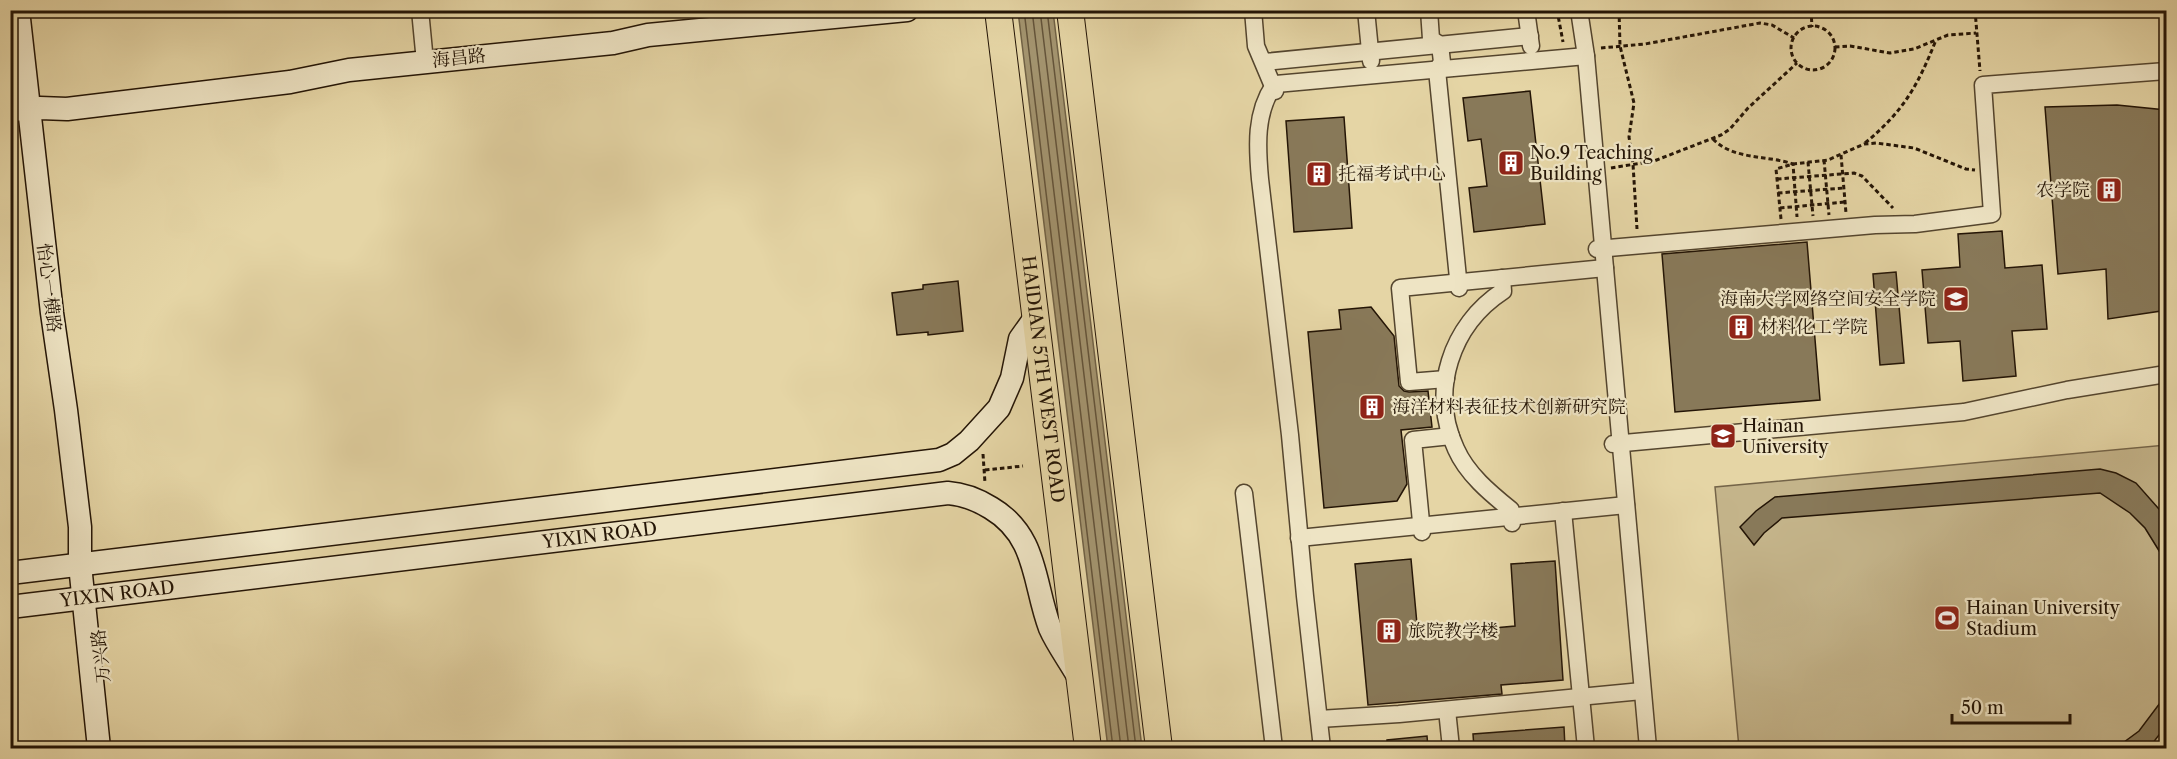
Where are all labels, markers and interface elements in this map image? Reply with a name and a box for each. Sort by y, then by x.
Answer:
street label: 海昌路 [431,44,487,72]
place label: No.9 Teaching Building [1530,142,1653,185]
building icon: No.9 Teaching Building [1496,148,1526,178]
building icon: 托福考试中心 [1304,159,1334,189]
place label: 托福考试中心 [1338,163,1446,185]
building icon: 农学院 [2094,175,2124,205]
place label: 农学院 [2036,179,2090,201]
street label: 怡心一横路 [33,242,65,334]
street label: HAIDIAN 5TH WEST ROAD [1017,255,1069,504]
school or university icon: 海南大学网络空间安全学院 [1941,284,1971,314]
place label: 海南大学网络空间安全学院 [1720,288,1936,310]
building icon: 材料化工学院 [1726,312,1756,342]
place label: 材料化工学院 [1760,316,1868,338]
building icon: 海洋材料表征技术创新研究院 [1357,392,1387,422]
place label: 海洋材料表征技术创新研究院 [1392,396,1626,418]
place label: Hainan University [1742,415,1830,458]
school or university icon: Hainan University [1708,421,1738,451]
street label: YIXIN ROAD [540,517,658,553]
street label: YIXIN ROAD [58,576,176,612]
place label: Hainan University Stadium [1966,597,2121,640]
sports icon: Hainan University Stadium [1932,603,1962,633]
building icon: 旅院教学楼 [1374,616,1404,646]
place label: 旅院教学楼 [1408,620,1498,642]
street label: 万兴路 [87,628,115,684]
scale bar [1952,687,2070,725]
text: 50 m [1961,697,2004,719]

